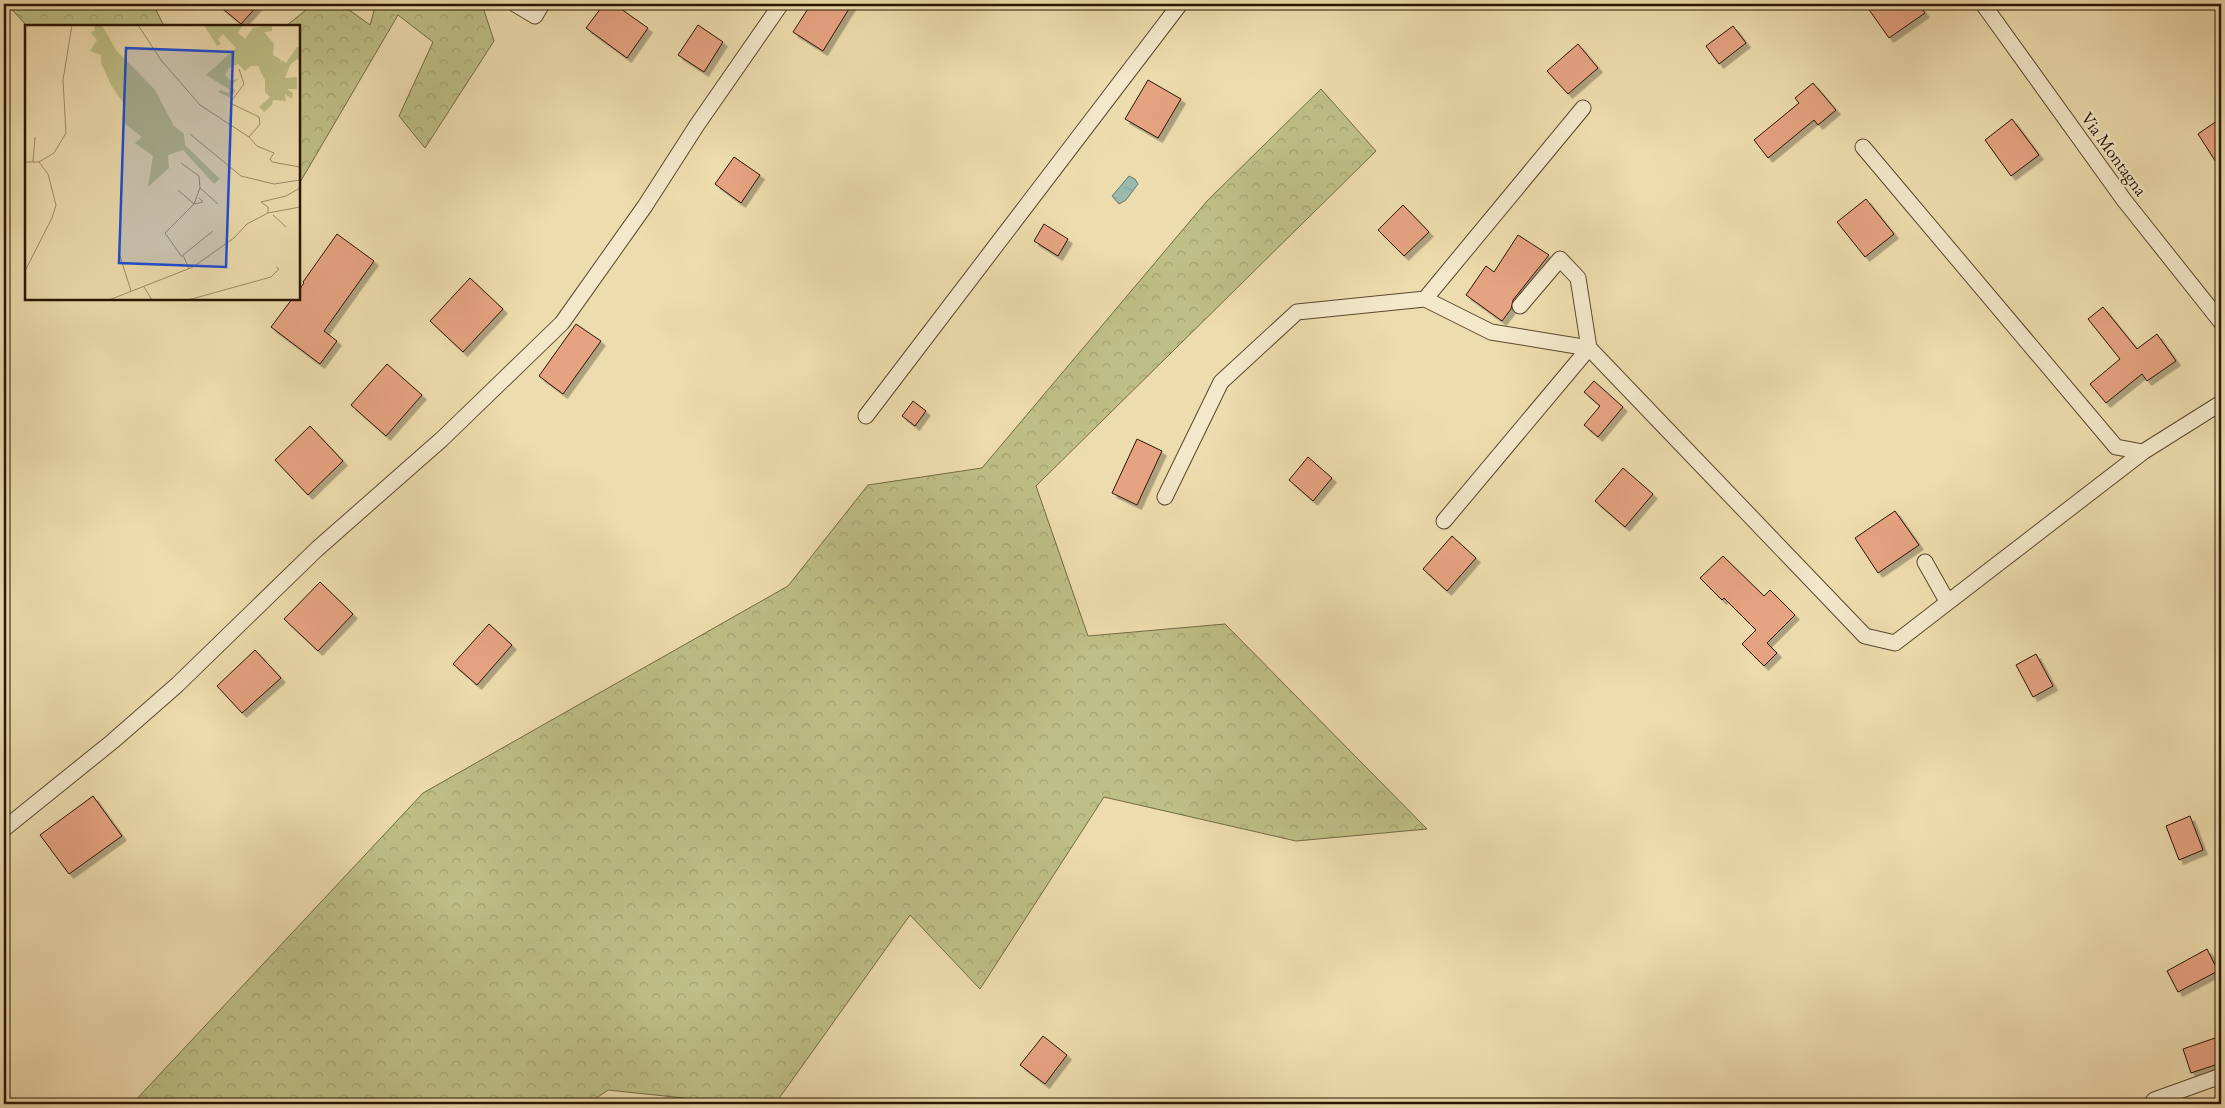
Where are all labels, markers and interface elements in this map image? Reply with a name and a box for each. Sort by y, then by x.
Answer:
inset map [25,25,300,300]
street label: Via Montagna [2076,107,2153,201]

